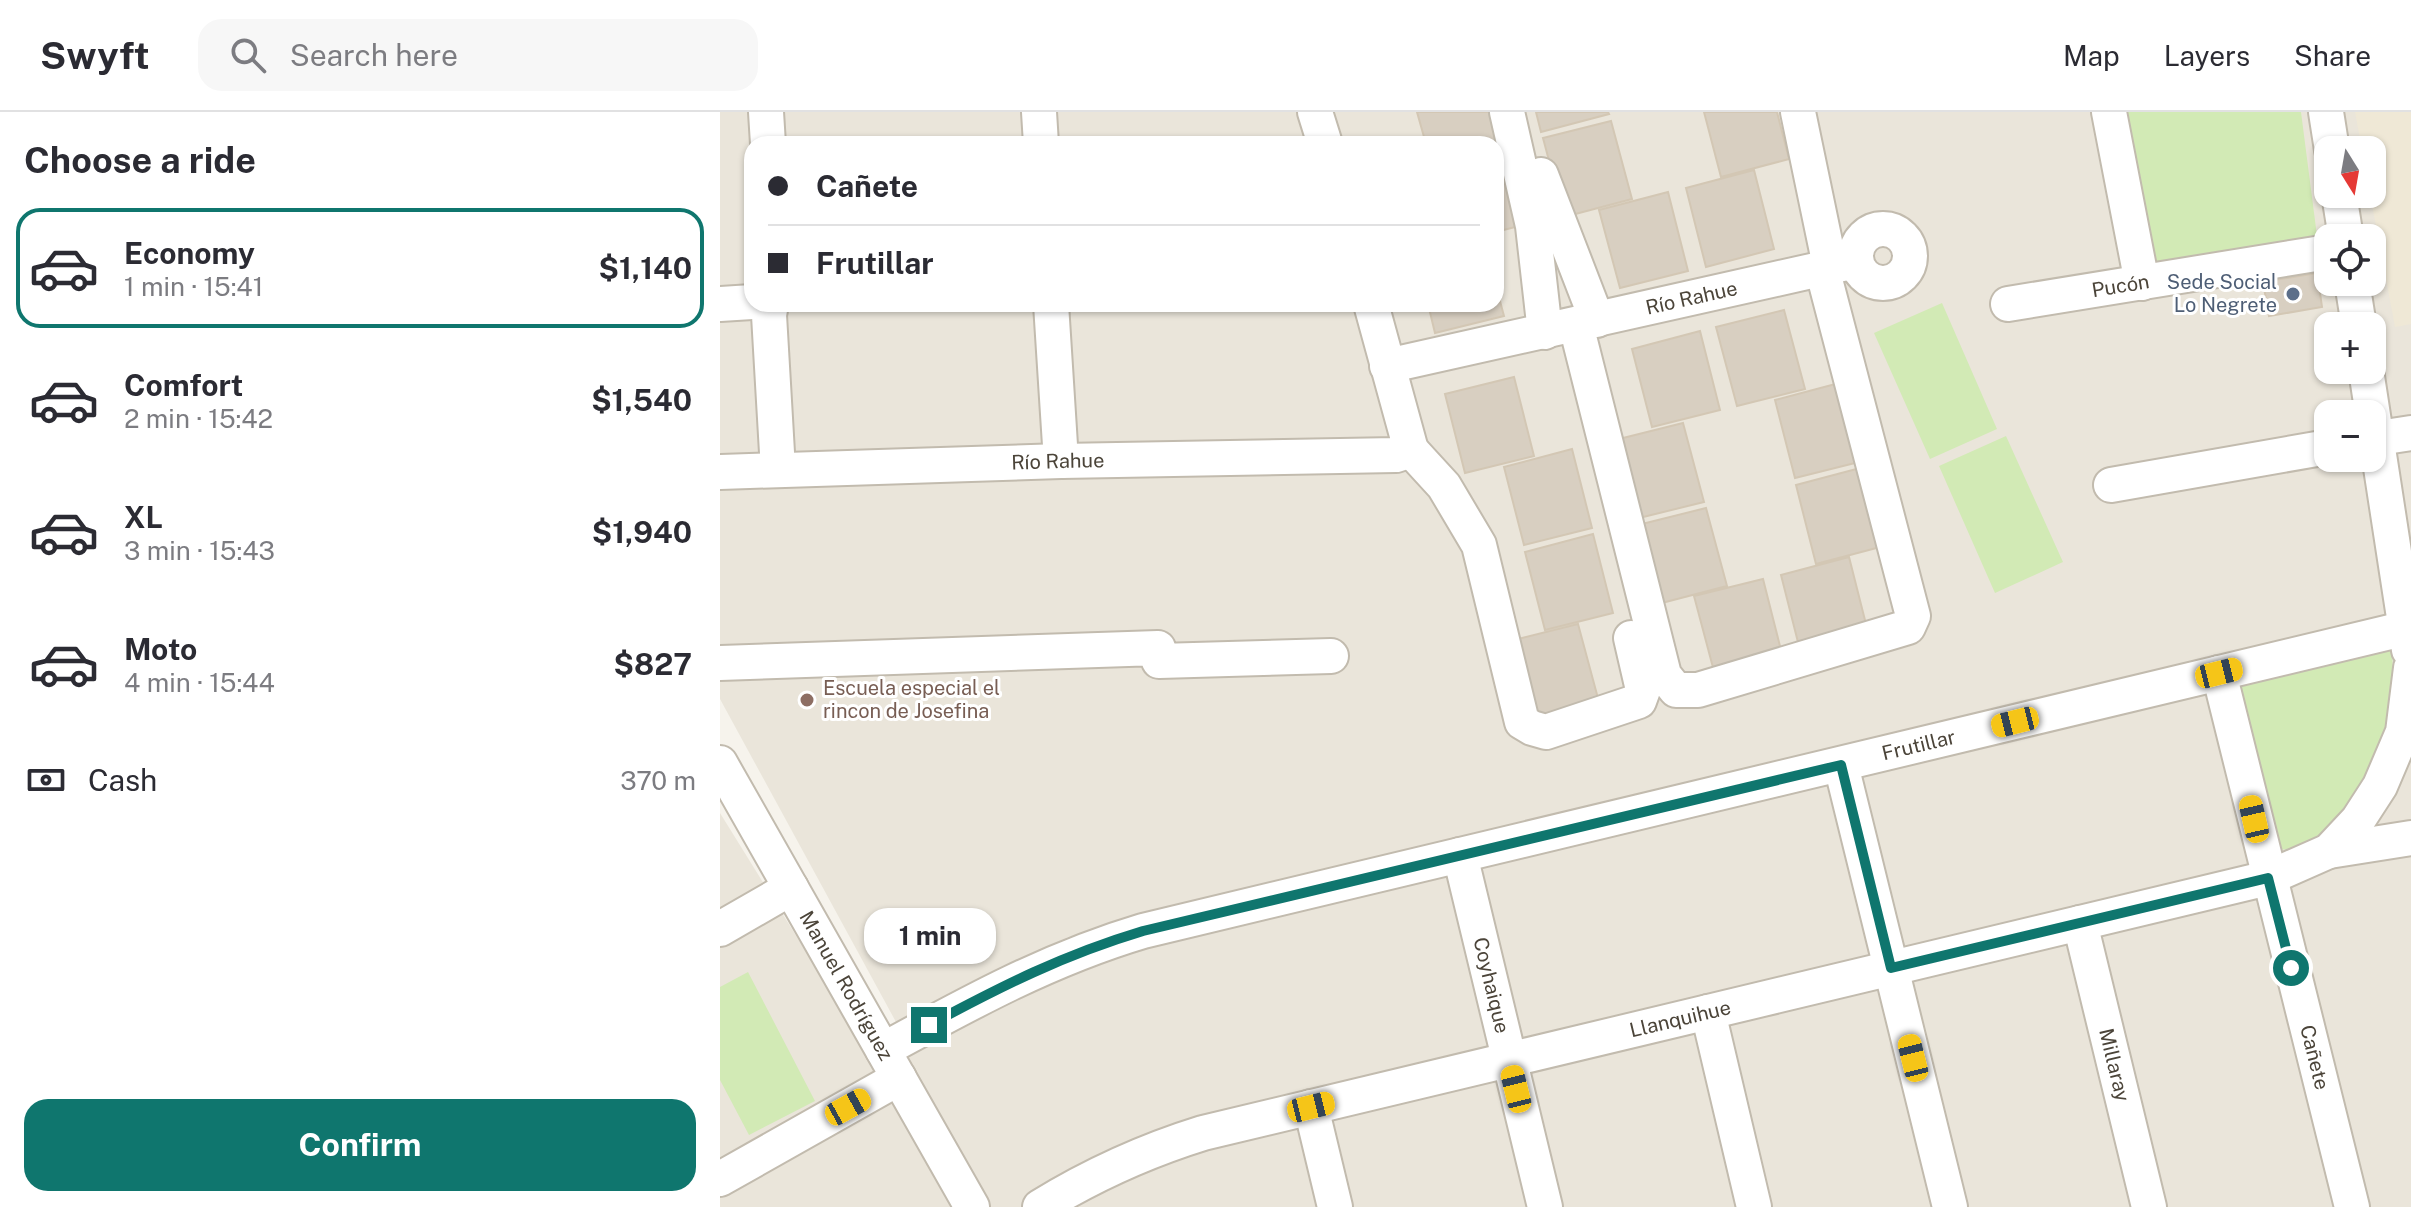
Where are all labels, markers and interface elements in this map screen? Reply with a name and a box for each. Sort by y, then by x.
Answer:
search box [198,19,758,91]
text: Swyft [40,33,150,78]
icon: search [226,33,270,77]
text: Search here [290,37,458,73]
text: Map [2063,39,2120,72]
text: Layers [2164,39,2250,72]
text: Share [2294,39,2371,72]
north arrow [2314,136,2386,208]
map controls [2314,136,2386,472]
text: Choose a ride [24,139,256,181]
text: Cañete [816,168,918,204]
button: locate [2314,224,2386,296]
icon: car [28,232,100,304]
text: Economy [124,235,255,271]
text: Frutillar [816,245,934,281]
text: $1,140 [599,250,692,286]
street label: Pucón [2090,269,2151,302]
place label: Sede Social Lo Negrete [2167,270,2277,317]
text: 1 min · 15:41 [124,271,263,302]
street label: Río Rahue [1643,276,1740,320]
marker: Sede Social Lo Negrete [2284,285,2302,303]
button: + [2314,312,2386,384]
icon: car [28,364,100,436]
text: Comfort [124,367,243,403]
text: $1,540 [591,382,692,418]
button: − [2314,400,2386,472]
text: 2 min · 15:42 [124,403,273,434]
street label: Río Rahue [1011,448,1105,475]
icon: car [28,496,100,568]
text: XL [124,499,163,535]
text: $1,940 [592,514,692,550]
text: 3 min · 15:43 [124,535,275,566]
icon: car [28,628,100,700]
text: Moto [124,631,197,667]
text: $827 [614,646,692,682]
car [2193,656,2245,690]
text: 4 min · 15:44 [124,667,275,698]
place label: Escuela especial el rincon de Josefina [823,676,1000,723]
marker: Escuela especial el rincon de Josefina [798,691,816,709]
car [1989,705,2041,739]
street label: Frutillar [1879,725,1958,765]
icon: cash [24,758,68,802]
text: Cash [88,762,157,798]
text: 370 m [620,765,696,796]
car [2237,793,2271,845]
street label: Manuel Rodríguez [794,907,898,1065]
callout: 1 min [863,909,995,965]
text: 1 min [899,920,961,951]
street label: Coyhaique [1468,935,1515,1036]
route start [2273,950,2309,986]
street label: Llanquihue [1627,995,1733,1042]
route end [911,1007,947,1043]
street label: Cañete [2295,1022,2334,1092]
street label: Millaray [2094,1026,2135,1104]
car [1896,1032,1930,1084]
car [1499,1063,1533,1115]
car [821,1085,875,1129]
car [1285,1090,1337,1124]
button: Confirm [24,1099,696,1191]

